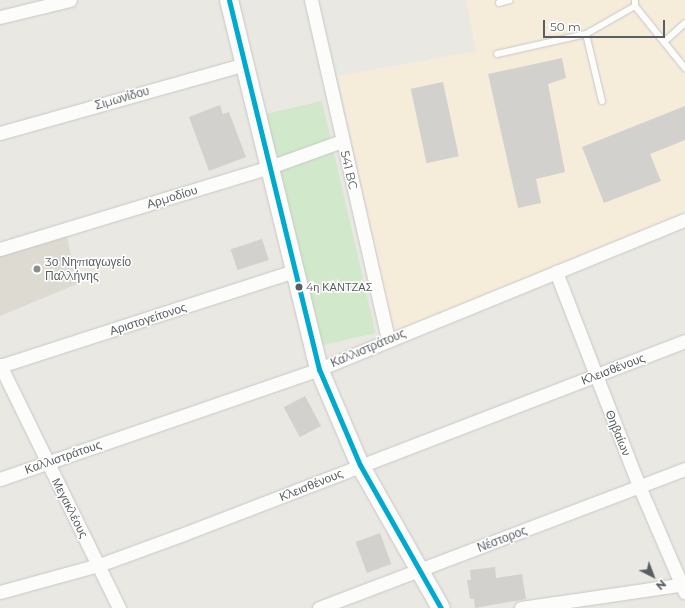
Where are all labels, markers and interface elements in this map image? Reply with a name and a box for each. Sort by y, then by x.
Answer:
scale bar [545,12,667,38]
text: 50 m [550,19,581,34]
street label: Σιμωνίδου [93,83,151,113]
street label: 541 BC [338,149,360,191]
street label: Αρμοδίου [145,182,199,212]
place label: 3ο Νηπιαγωγείο Παλλήνης [45,255,131,283]
marker: 3ο Νηπιαγωγείο Παλλήνης [32,264,42,274]
place label: 4η ΚΑΝΤΖΑΣ [306,280,372,294]
marker: 4η ΚΑΝΤΖΑΣ [294,282,304,292]
street label: Αριστογείτονος [108,300,188,338]
street label: Καλλιστράτους [328,326,408,370]
street label: Κλεισθένους [579,350,647,388]
street label: Θηβαίων [602,408,634,458]
street label: Καλλιστράτους [23,437,103,477]
street label: Κλεισθένους [277,466,345,504]
street label: Μεγακλέους [49,476,91,540]
street label: Νέστορος [475,523,529,555]
north arrow [633,556,673,596]
text: N [653,577,669,593]

